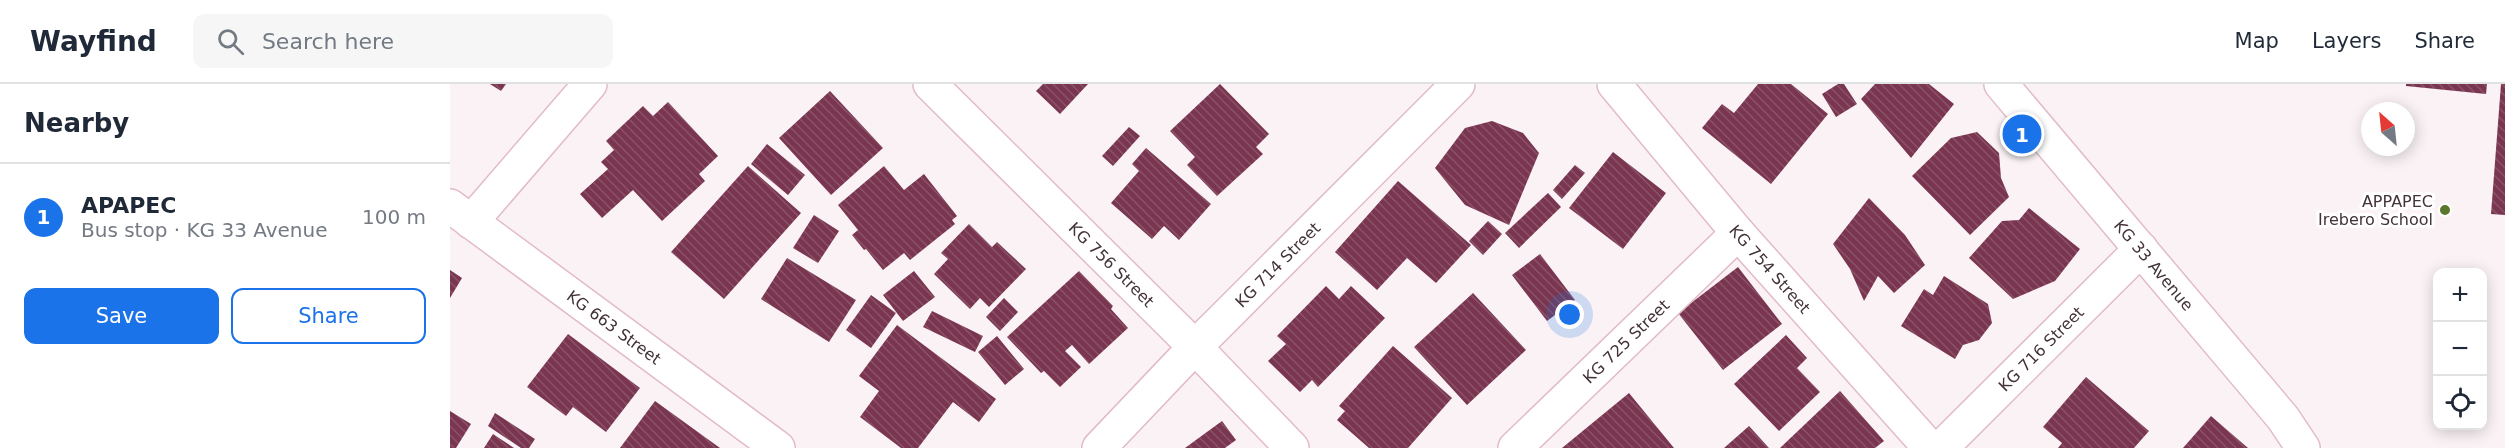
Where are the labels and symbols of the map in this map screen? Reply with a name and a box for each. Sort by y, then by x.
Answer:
north arrow [2361,102,2415,156]
pin: 1 [2002,112,2042,156]
place label: APPAPEC Irebero School [2318,192,2433,229]
marker: APPAPEC Irebero School [2438,203,2452,217]
street label: KG 33 Avenue [2110,216,2197,315]
street label: KG 756 Street [1065,218,1158,311]
street label: KG 714 Street [1231,218,1324,311]
street label: KG 754 Street [1725,221,1814,317]
street label: KG 663 Street [563,287,665,368]
street label: KG 725 Street [1579,296,1673,387]
your location [1555,300,1584,329]
street label: KG 716 Street [1995,303,2088,395]

